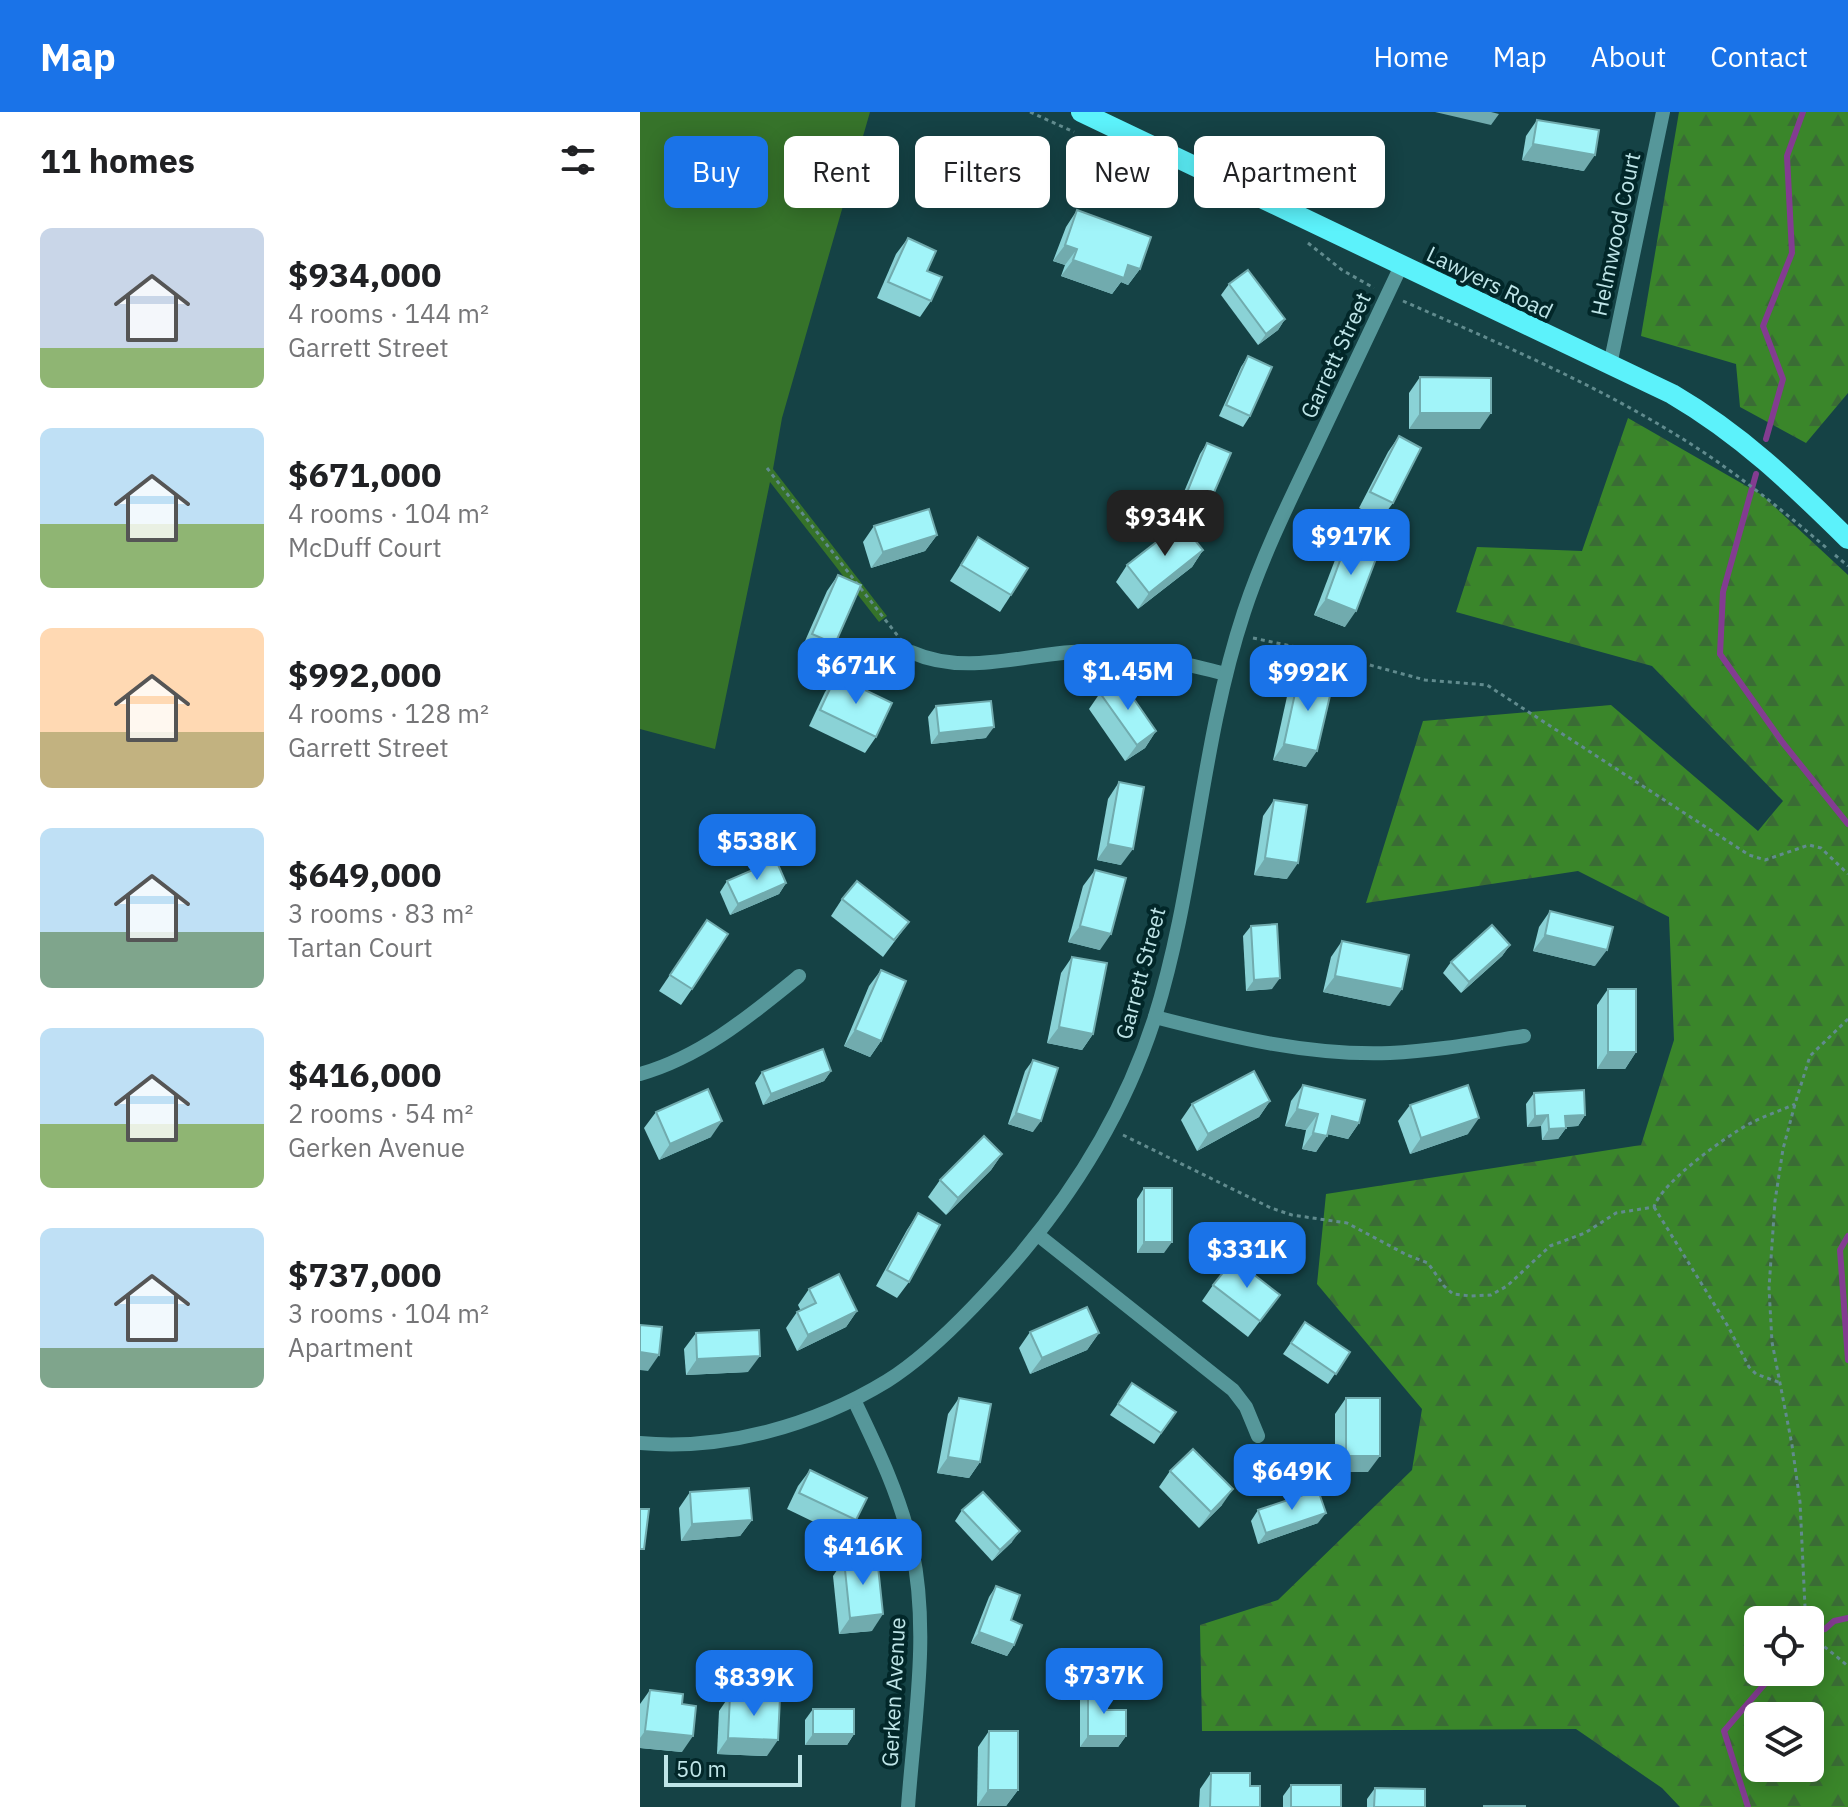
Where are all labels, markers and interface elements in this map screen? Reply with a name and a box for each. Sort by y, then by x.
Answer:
text: Map [40,32,116,81]
text: Home [1373,38,1449,75]
text: Map [1493,38,1547,75]
text: About [1591,38,1666,75]
text: Contact [1710,38,1808,75]
chip: Buy [664,136,768,208]
chip: Rent [784,136,899,208]
chip: Filters [915,136,1050,208]
chip: New [1066,136,1178,208]
chip: Apartment [1194,136,1385,208]
text: 11 homes [40,138,195,182]
icon: filters [556,138,600,182]
street label: Helmwood Court [1584,150,1646,318]
street label: Lawyers Road [1422,239,1558,325]
text: $934,000 [288,252,441,296]
icon: home [104,260,200,356]
street label: Garrett Street [1293,287,1377,423]
text: 4 rooms · 144 m² [288,296,489,330]
text: Garrett Street [288,330,449,364]
text: $671,000 [288,452,441,496]
icon: home [104,460,200,556]
pin: $934K [1109,490,1221,558]
text: 4 rooms · 104 m² [288,496,489,530]
text: $934K [1125,499,1205,533]
pin: $917K [1295,509,1407,577]
text: $917K [1311,518,1391,552]
text: McDuff Court [288,530,442,564]
pin: $671K [800,638,912,706]
pin: $1.45M [1063,644,1193,712]
pin: $992K [1252,645,1364,713]
text: $671K [816,647,896,681]
text: $992,000 [288,652,441,696]
text: $1.45M [1082,653,1174,687]
text: $992K [1268,654,1348,688]
icon: home [104,660,200,756]
text: 4 rooms · 128 m² [288,696,489,730]
text: Garrett Street [288,730,449,764]
pin: $538K [701,814,813,882]
text: $538K [717,823,797,857]
text: $649,000 [288,852,441,896]
icon: home [104,860,200,956]
text: 3 rooms · 83 m² [288,896,473,930]
street label: Garrett Street [1108,904,1172,1042]
text: Tartan Court [288,930,433,964]
text: $416,000 [288,1052,441,1096]
icon: home [104,1060,200,1156]
text: 2 rooms · 54 m² [288,1096,473,1130]
text: Gerken Avenue [288,1130,465,1164]
pin: $331K [1191,1222,1303,1290]
text: $331K [1207,1231,1287,1265]
text: $737,000 [288,1252,441,1296]
icon: home [104,1260,200,1356]
text: 3 rooms · 104 m² [288,1296,489,1330]
text: Apartment [288,1330,413,1364]
pin: $649K [1236,1444,1348,1512]
text: $649K [1252,1453,1332,1487]
pin: $416K [807,1519,919,1587]
text: $416K [823,1528,903,1562]
map controls [1744,1606,1824,1782]
button: locate [1744,1606,1824,1686]
street label: Gerken Avenue [875,1616,911,1768]
pin: $737K [1048,1648,1160,1716]
pin: $839K [698,1650,810,1718]
text: $737K [1064,1657,1144,1691]
text: $839K [714,1659,794,1693]
button: layers [1744,1702,1824,1782]
scale bar [664,1751,802,1787]
text: 50 m [676,1754,727,1783]

